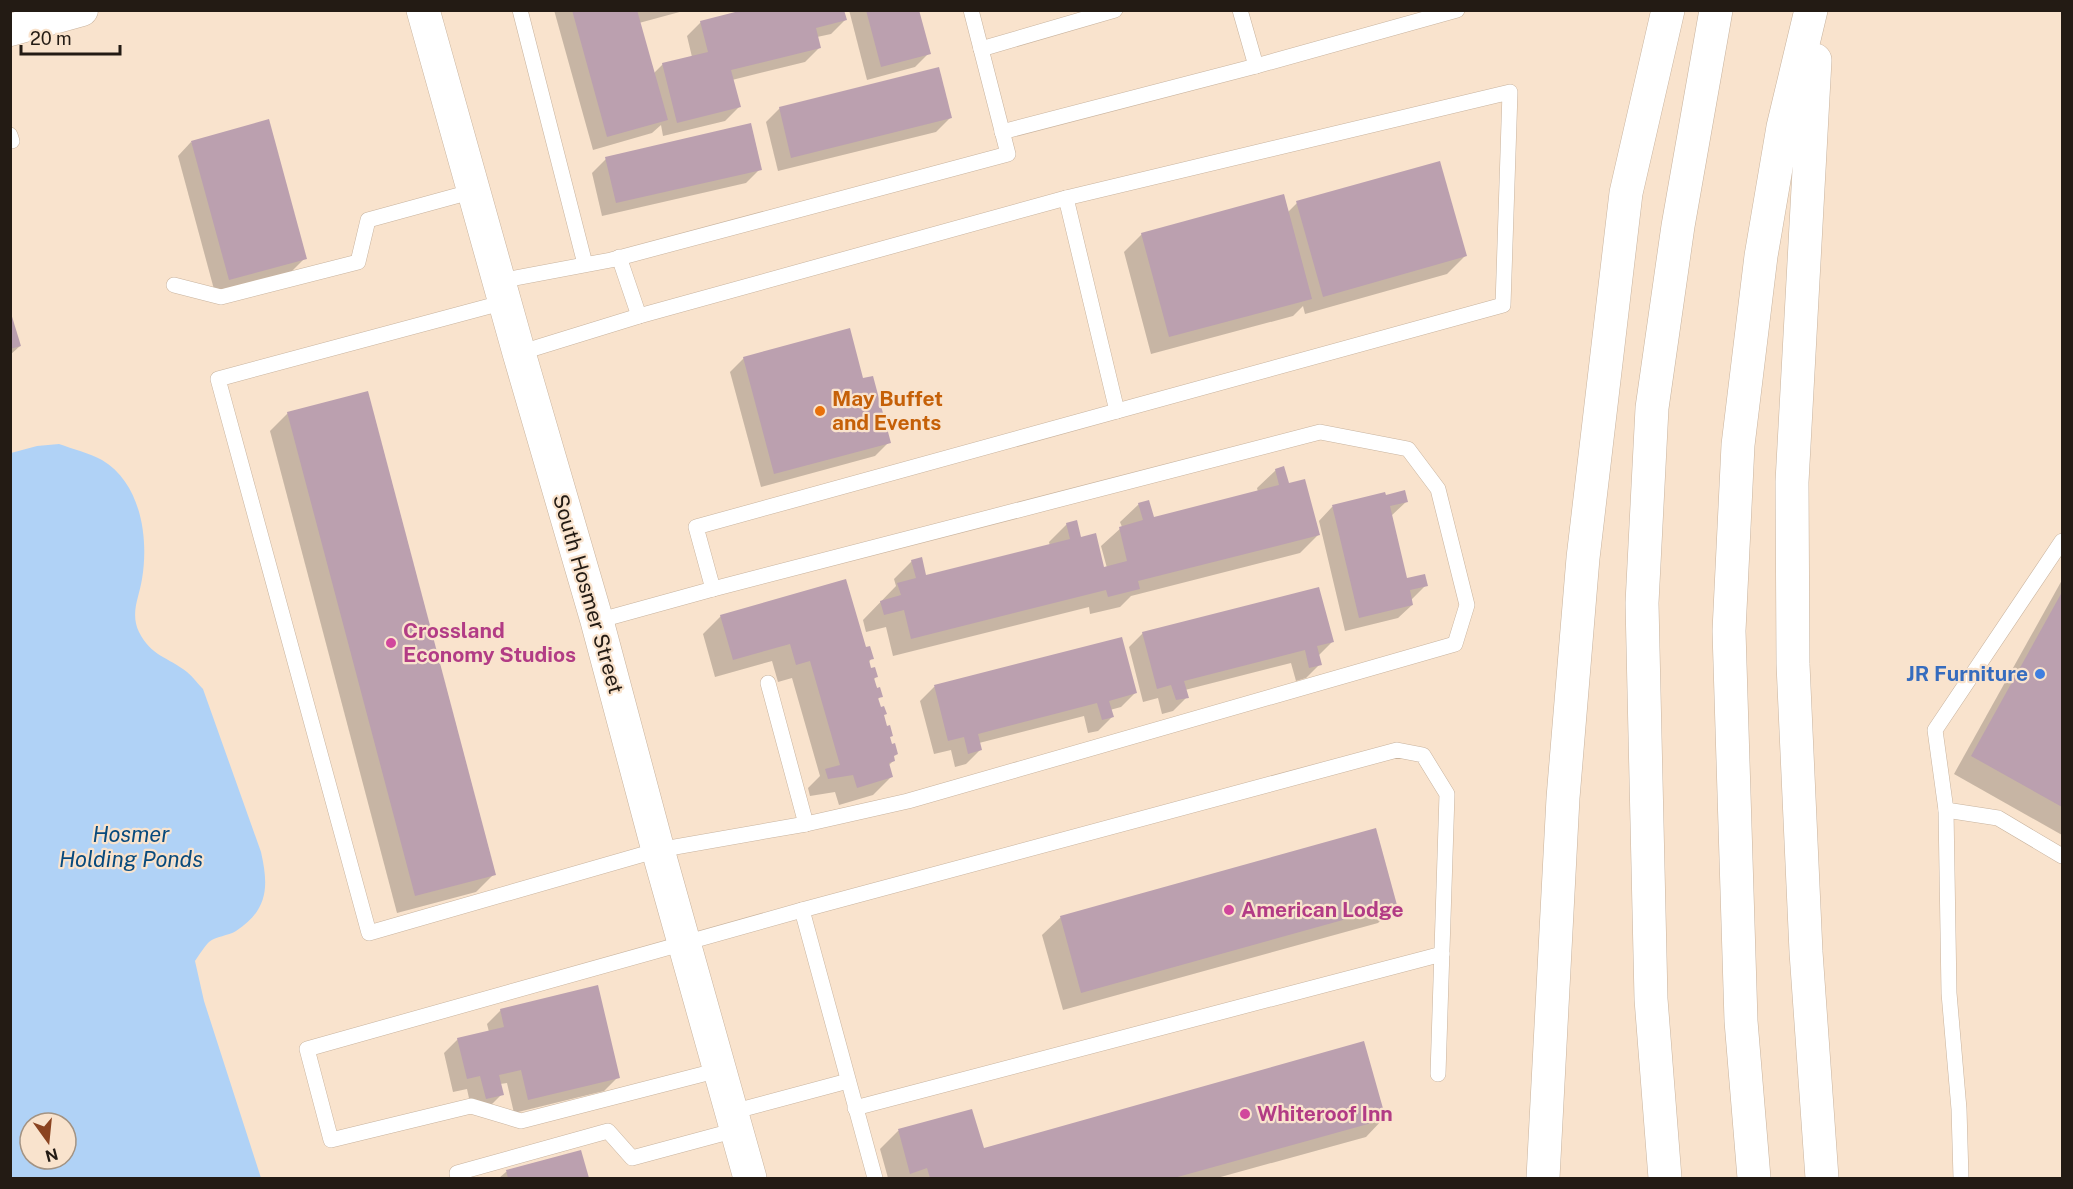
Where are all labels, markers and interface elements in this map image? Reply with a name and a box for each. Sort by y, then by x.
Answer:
scale bar [21,18,120,56]
text: 20 m [30,28,72,49]
place label: May Buffet and Events [832,386,943,435]
marker: May Buffet and Events [813,404,827,418]
street label: South Hosmer Street [548,491,629,697]
place label: Crossland Economy Studios [403,618,576,667]
marker: Crossland Economy Studios [384,636,398,650]
place label: JR Furniture [1906,661,2028,686]
marker: JR Furniture [2033,667,2047,681]
water label: Hosmer Holding Ponds [59,821,203,872]
place label: American Lodge [1241,897,1404,922]
marker: American Lodge [1222,903,1236,917]
place label: Whiteroof Inn [1257,1101,1393,1126]
marker: Whiteroof Inn [1238,1107,1252,1121]
north arrow [18,1111,78,1171]
text: N [43,1144,60,1166]

